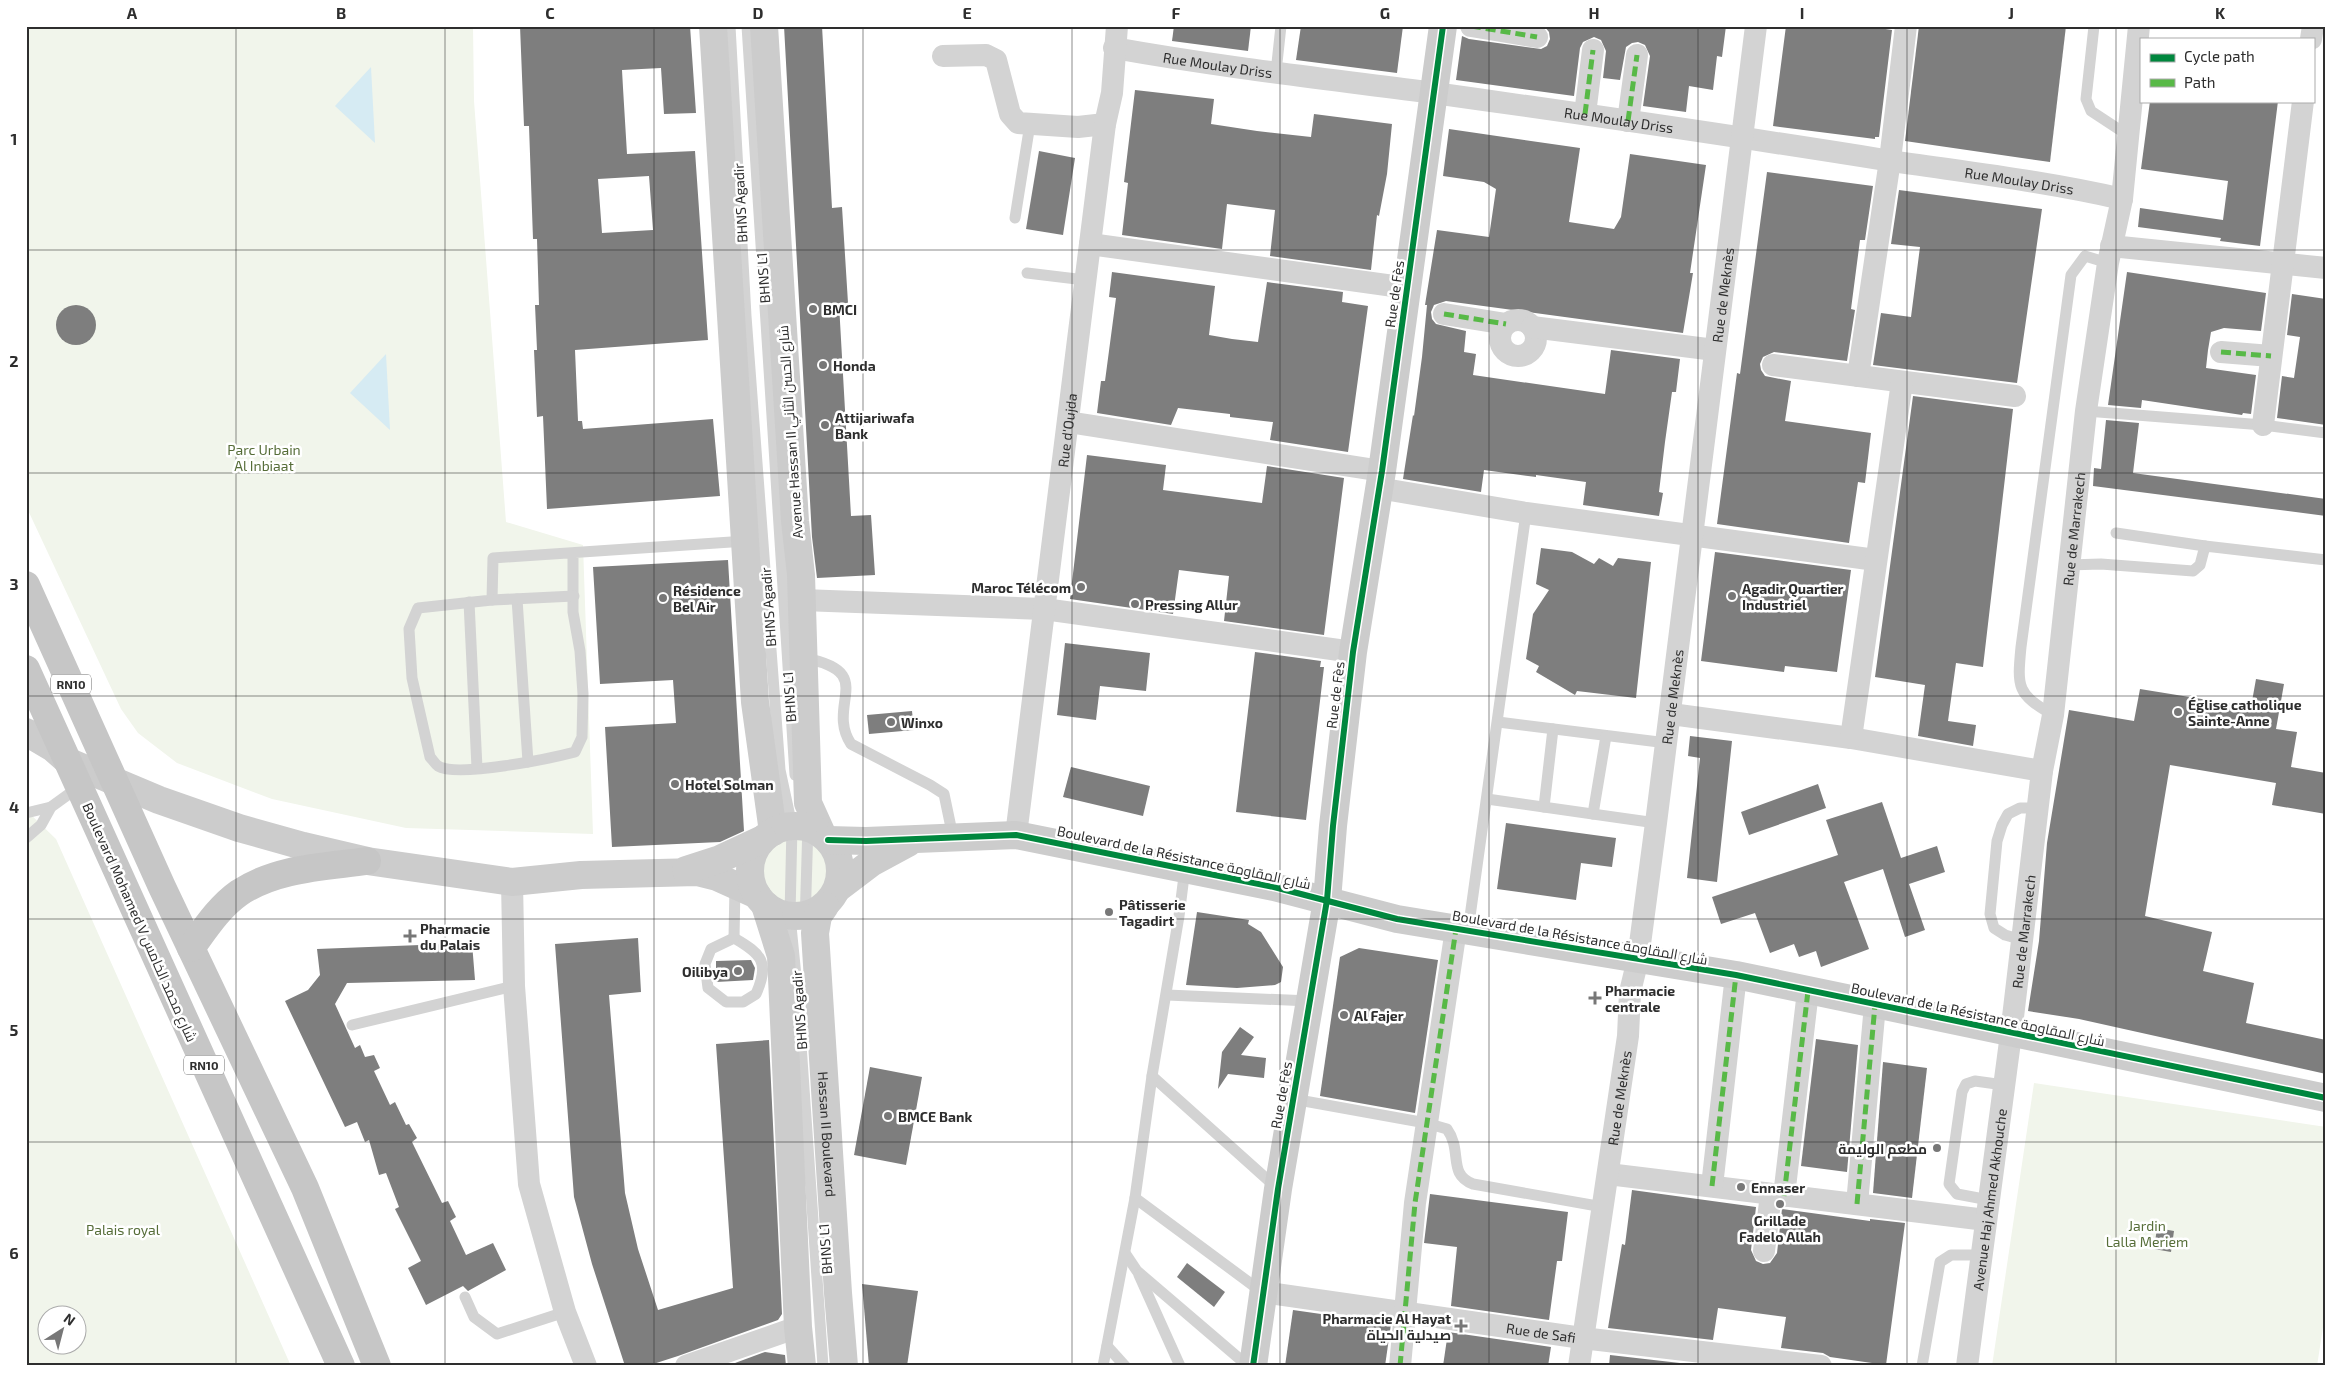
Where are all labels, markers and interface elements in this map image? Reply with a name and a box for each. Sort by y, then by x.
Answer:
text: A [127,3,138,22]
text: B [336,3,346,22]
text: C [545,3,555,22]
text: D [753,3,764,22]
text: E [962,3,972,22]
text: F [1172,3,1181,22]
text: G [1380,3,1390,22]
text: H [1588,3,1600,22]
text: I [1800,3,1804,22]
text: J [2008,3,2014,22]
text: K [2215,3,2226,22]
legend [2140,38,2314,102]
text: Cycle path [2184,47,2255,65]
street label: Rue Moulay Driss [1162,48,1273,81]
text: Path [2184,73,2215,91]
street label: Rue Moulay Driss [1563,103,1675,136]
text: 1 [11,129,17,148]
street label: BHNS Agadir [729,162,751,243]
street label: Rue Moulay Driss [1964,163,2075,197]
street label: Rue de Meknès [1708,246,1737,343]
street label: BHNS L1 [753,252,773,304]
street label: Rue de Fès [1381,259,1407,329]
place label: BMCI [823,301,857,318]
marker: BMCI [807,303,819,315]
street label: Avenue Hassan II شارع الحسن الثاني [774,325,810,539]
text: 2 [9,351,19,370]
place label: Honda [833,357,876,374]
marker: Honda [817,359,829,371]
street label: Rue d'Oujda [1054,392,1080,468]
place label: Attijariwafa Bank [835,409,914,442]
marker: Attijariwafa Bank [819,419,831,431]
park label: Parc Urbain Al Inbiaat [227,441,301,474]
street label: Rue de Marrakech [2059,471,2088,587]
street label: BHNS Agadir [757,566,779,647]
text: 3 [9,574,19,593]
place label: Maroc Télécom [971,579,1071,596]
place label: Agadir Quartier Industriel [1742,580,1844,613]
marker: Maroc Télécom [1075,581,1087,593]
place label: Résidence Bel Air [673,582,741,615]
marker: Agadir Quartier Industriel [1726,590,1738,602]
marker: Résidence Bel Air [657,592,669,604]
place label: Pressing Allur [1145,596,1238,613]
marker: Pressing Allur [1129,598,1141,610]
street label: Rue de Meknès [1657,648,1686,745]
street label: Rue de Fès [1322,660,1348,730]
street label: BHNS L1 [779,671,799,723]
road number: RN10 [51,674,91,694]
place label: Église catholique Sainte-Anne [2188,696,2302,729]
marker: Église catholique Sainte-Anne [2172,706,2184,718]
place label: Winxo [901,714,943,731]
marker: Winxo [885,716,897,728]
place label: Hotel Solman [685,776,774,793]
marker: Hotel Solman [669,778,681,790]
text: 4 [9,797,19,816]
street label: Boulevard Mohamed V شارع محمد الخامس [78,800,201,1045]
street label: Boulevard de la Résistance شارع المقاومة [1055,822,1312,893]
street label: Rue de Marrakech [2008,874,2038,989]
place label: Pâtisserie Tagadirt [1119,896,1186,929]
marker: Pâtisserie Tagadirt [1103,906,1115,918]
street label: Boulevard de la Résistance شارع المقاومة [1451,906,1709,969]
place label: Pharmacie du Palais [420,920,490,953]
marker: Pharmacie du Palais [404,930,416,942]
place label: Oilibya [682,963,728,980]
marker: Oilibya [732,965,744,977]
street label: BHNS Agadir [788,969,810,1050]
street label: Boulevard de la Résistance شارع المقاومة [1849,979,2106,1050]
place label: Pharmacie centrale [1605,982,1675,1015]
marker: Pharmacie centrale [1589,992,1601,1004]
place label: Al Fajer [1354,1007,1404,1024]
marker: Al Fajer [1338,1009,1350,1021]
text: 5 [10,1020,19,1039]
street label: Rue de Meknès [1603,1049,1634,1147]
road number: RN10 [184,1056,224,1074]
street label: Rue de Fès [1267,1060,1295,1130]
street label: Hassan II Boulevard [815,1071,840,1197]
street label: Avenue Haj Ahmed Akhouche [1969,1107,2010,1291]
place label: BMCE Bank [898,1108,972,1125]
marker: BMCE Bank [882,1110,894,1122]
place label: مطعم الوليمة [1838,1140,1927,1159]
marker: مطعم الوليمة [1931,1142,1943,1154]
place label: Ennaser [1751,1179,1805,1196]
marker: Ennaser [1735,1181,1747,1193]
marker: Grillade Fadelo Allah [1774,1198,1786,1210]
place label: Grillade Fadelo Allah [1739,1212,1821,1245]
park label: Jardin Lalla Meriem [2106,1217,2188,1250]
park label: Palais royal [86,1221,161,1238]
street label: BHNS L1 [815,1223,835,1275]
text: 6 [9,1243,19,1262]
north arrow [38,1304,88,1354]
text: N [61,1309,79,1329]
place label: Pharmacie Al Hayat صيدلية الحياة [1322,1310,1451,1343]
street label: Rue de Safi [1505,1319,1577,1346]
marker: Pharmacie Al Hayat صيدلية الحياة [1455,1320,1467,1332]

